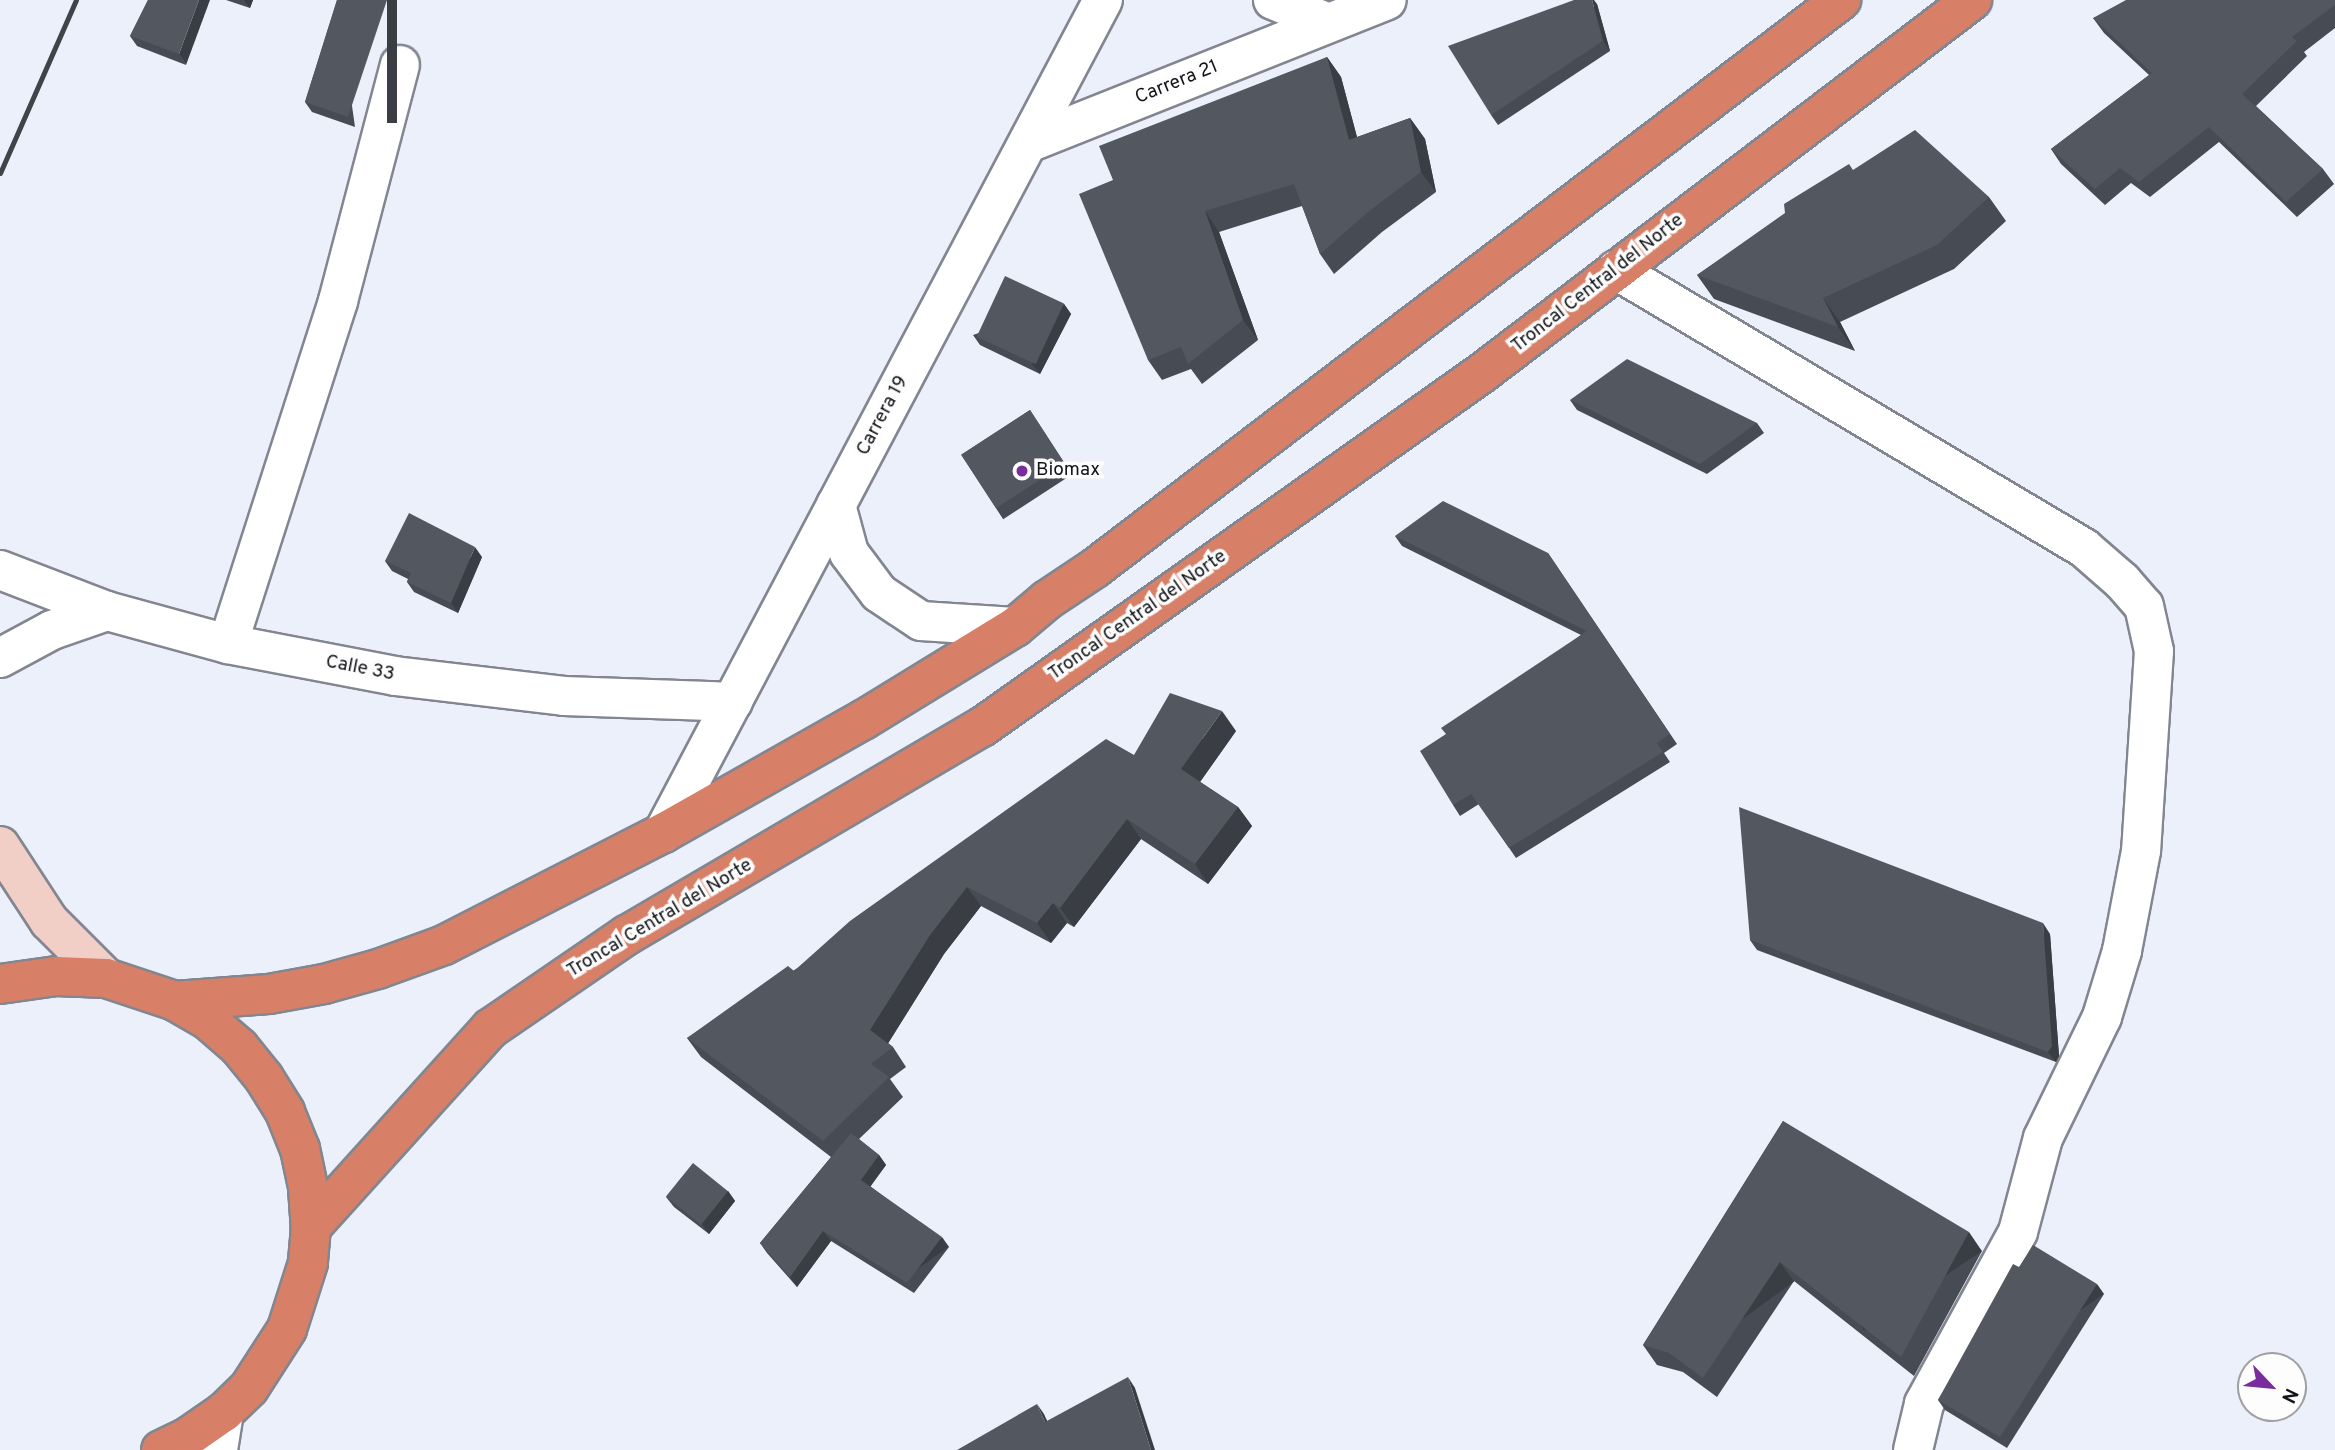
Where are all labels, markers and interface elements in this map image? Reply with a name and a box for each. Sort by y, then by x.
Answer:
street label: Carrera 21 [1132,56,1222,110]
street label: Troncal Central del Norte [1508,210,1688,358]
street label: Carrera 19 [852,372,914,460]
place label: Biomax [1036,460,1100,482]
marker: Biomax [1014,463,1030,479]
street label: Troncal Central del Norte [1045,546,1231,686]
street label: Calle 33 [324,651,396,687]
street label: Troncal Central del Norte [563,855,757,983]
north arrow [2237,1352,2307,1422]
text: N [2275,1384,2303,1407]

